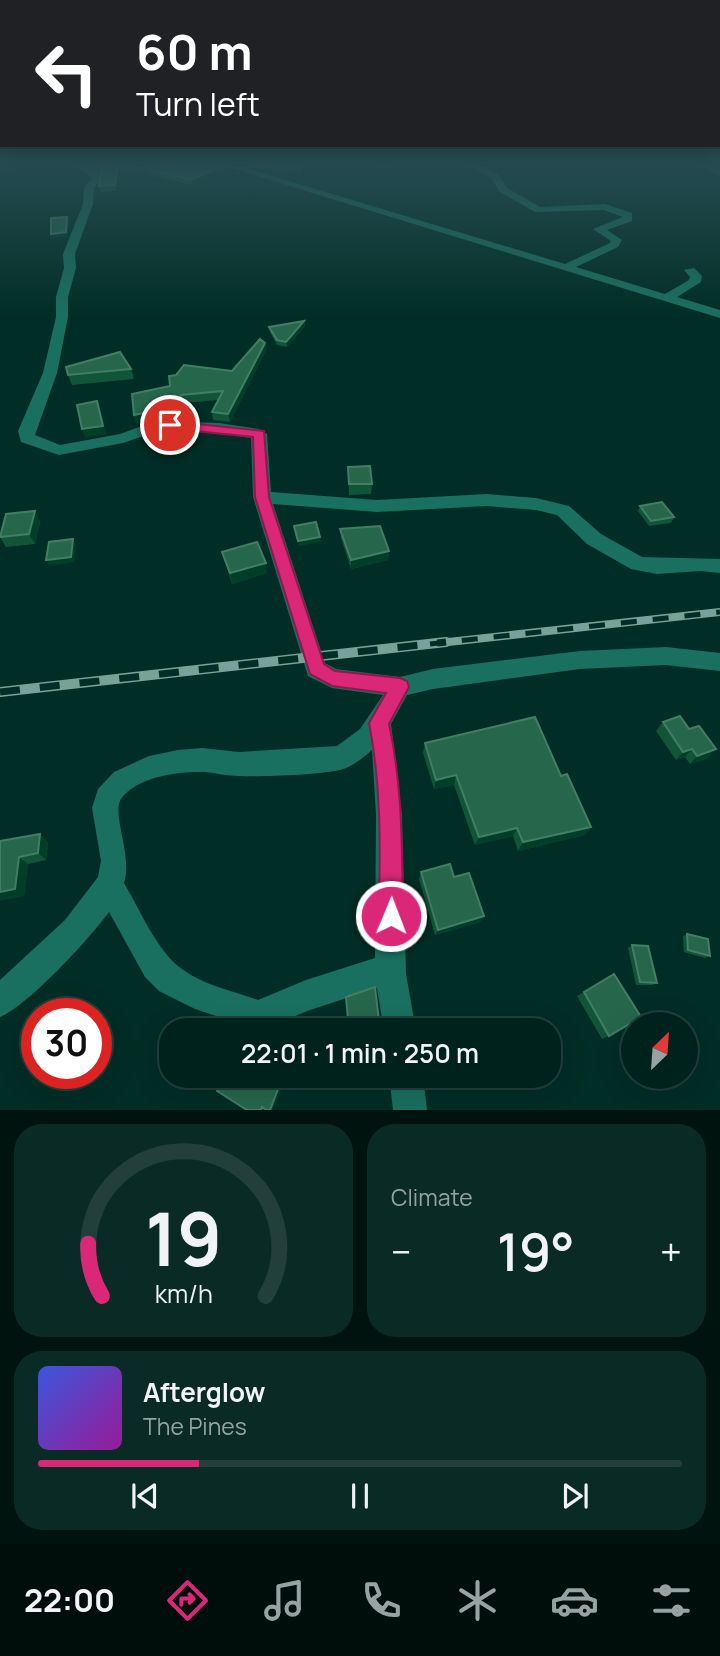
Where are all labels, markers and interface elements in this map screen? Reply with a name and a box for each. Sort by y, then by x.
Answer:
text: 60 m [136,18,253,85]
icon: left [21,28,112,119]
text: Turn left [136,82,260,126]
pin [140,395,200,455]
icon: arrive [151,406,189,444]
position arrow [354,879,428,953]
speed limit sign: 30 [21,998,112,1089]
north arrow [621,1012,698,1088]
map controls [621,1012,698,1089]
text: 22:01 · 1 min · 250 m [241,1035,479,1071]
text: Climate [391,1181,473,1213]
text: 19 [145,1189,222,1289]
text: 19° [497,1216,575,1287]
text: − [391,1225,412,1277]
text: + [660,1225,682,1277]
text: km/h [154,1276,213,1311]
text: Afterglow [143,1374,265,1410]
text: The Pines [143,1410,247,1442]
icon: previous [126,1477,164,1515]
icon: pause [341,1477,379,1515]
icon: next [556,1477,594,1515]
icon: directions [163,1576,212,1625]
icon: music [260,1576,309,1625]
icon: phone [357,1576,406,1625]
icon: climate [453,1576,502,1625]
icon: car [550,1576,599,1625]
icon: filters [647,1576,696,1625]
text: 22:00 [24,1578,115,1622]

